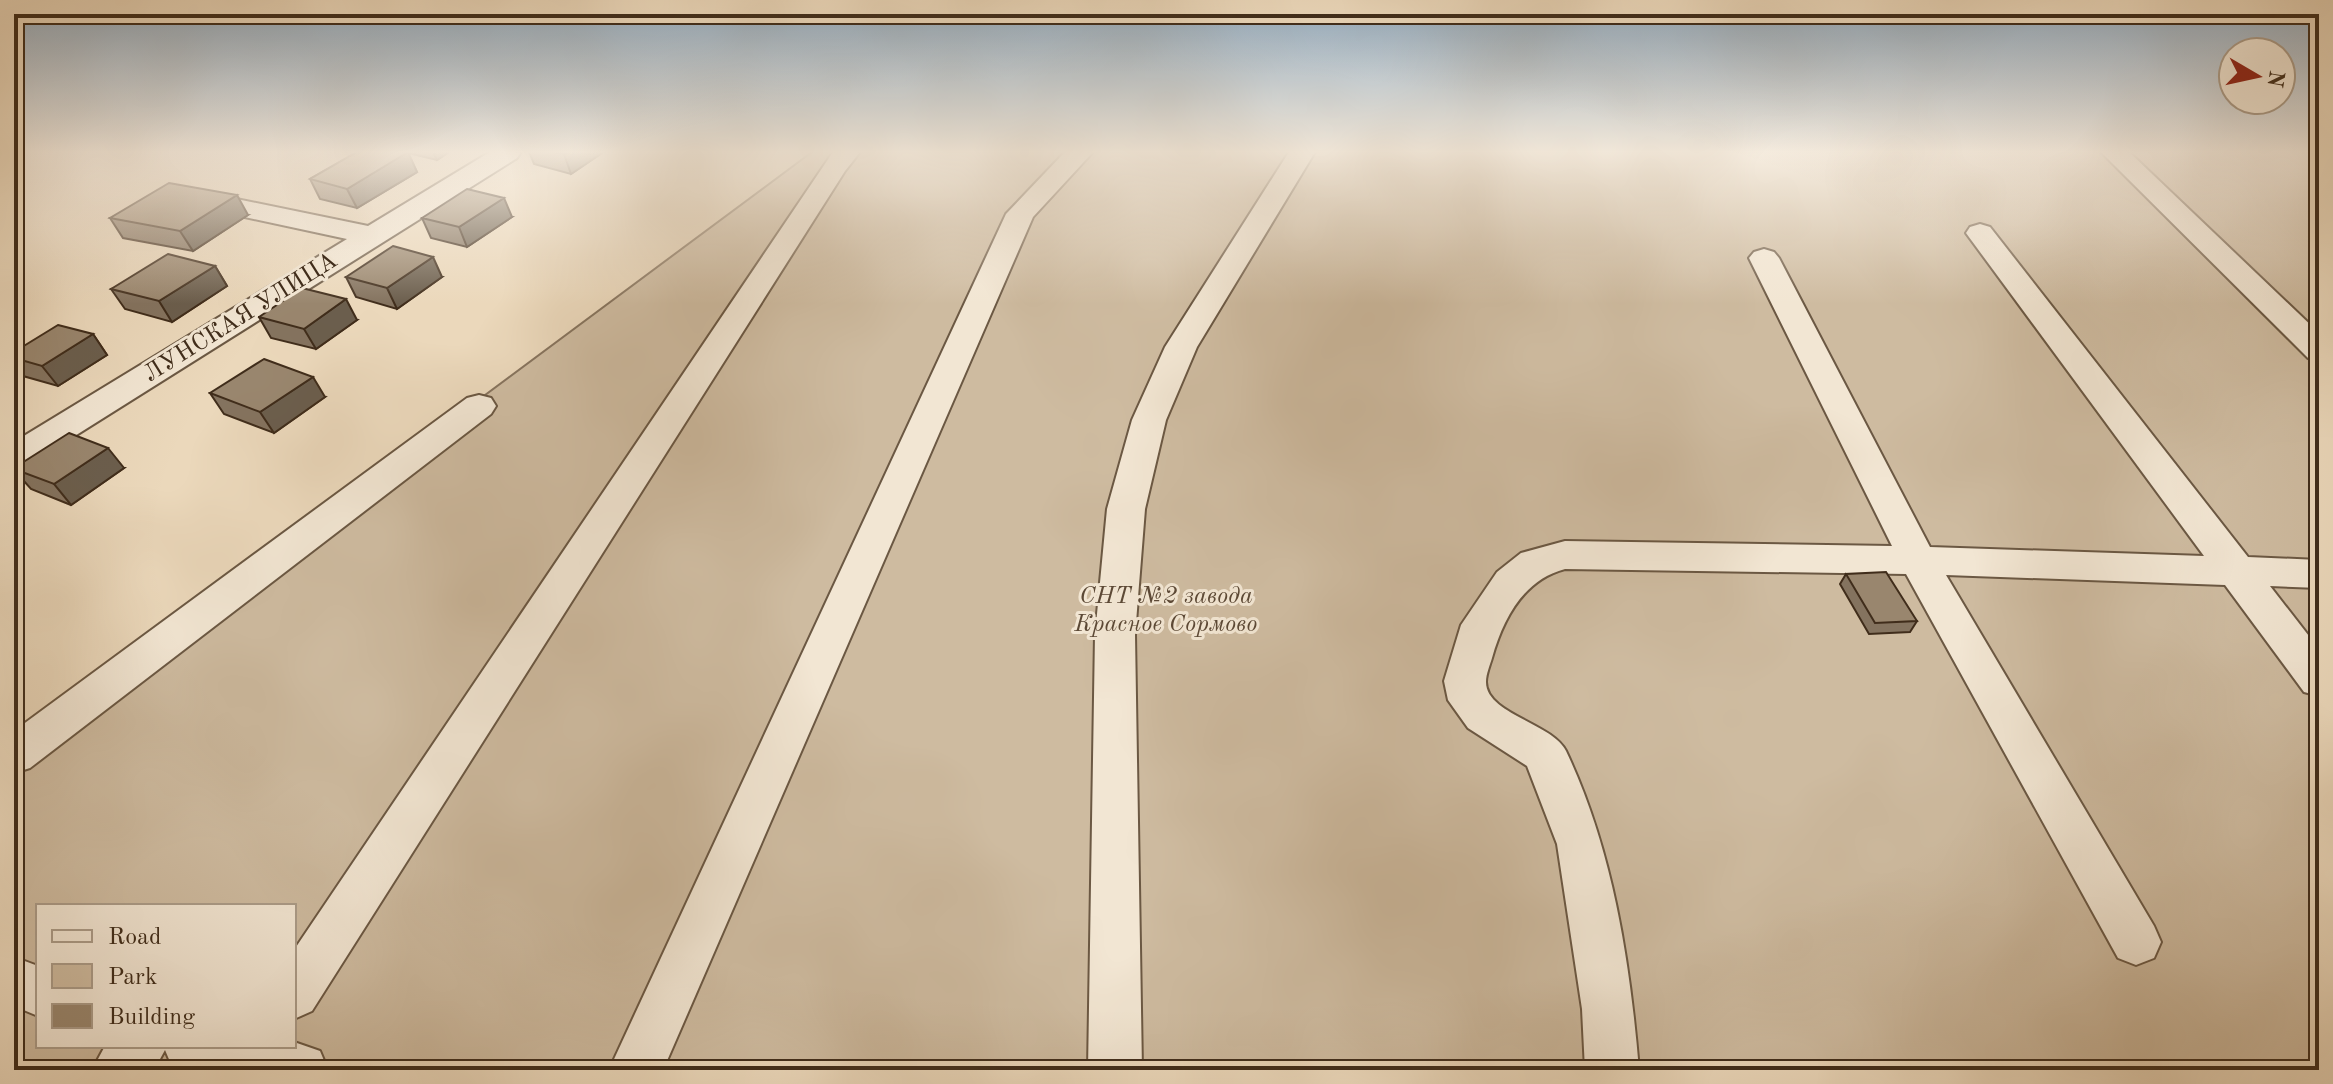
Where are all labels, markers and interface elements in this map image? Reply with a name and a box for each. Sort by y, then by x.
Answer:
north arrow [2217,36,2297,116]
text: N [2263,69,2287,89]
street label: ЛУНСКАЯ УЛИЦА [140,249,342,387]
park label: СНТ №2 завода Красное Сормово [1074,585,1257,637]
legend [36,904,296,1048]
text: Road [108,926,161,950]
text: Park [108,966,157,990]
text: Building [108,1006,195,1030]

